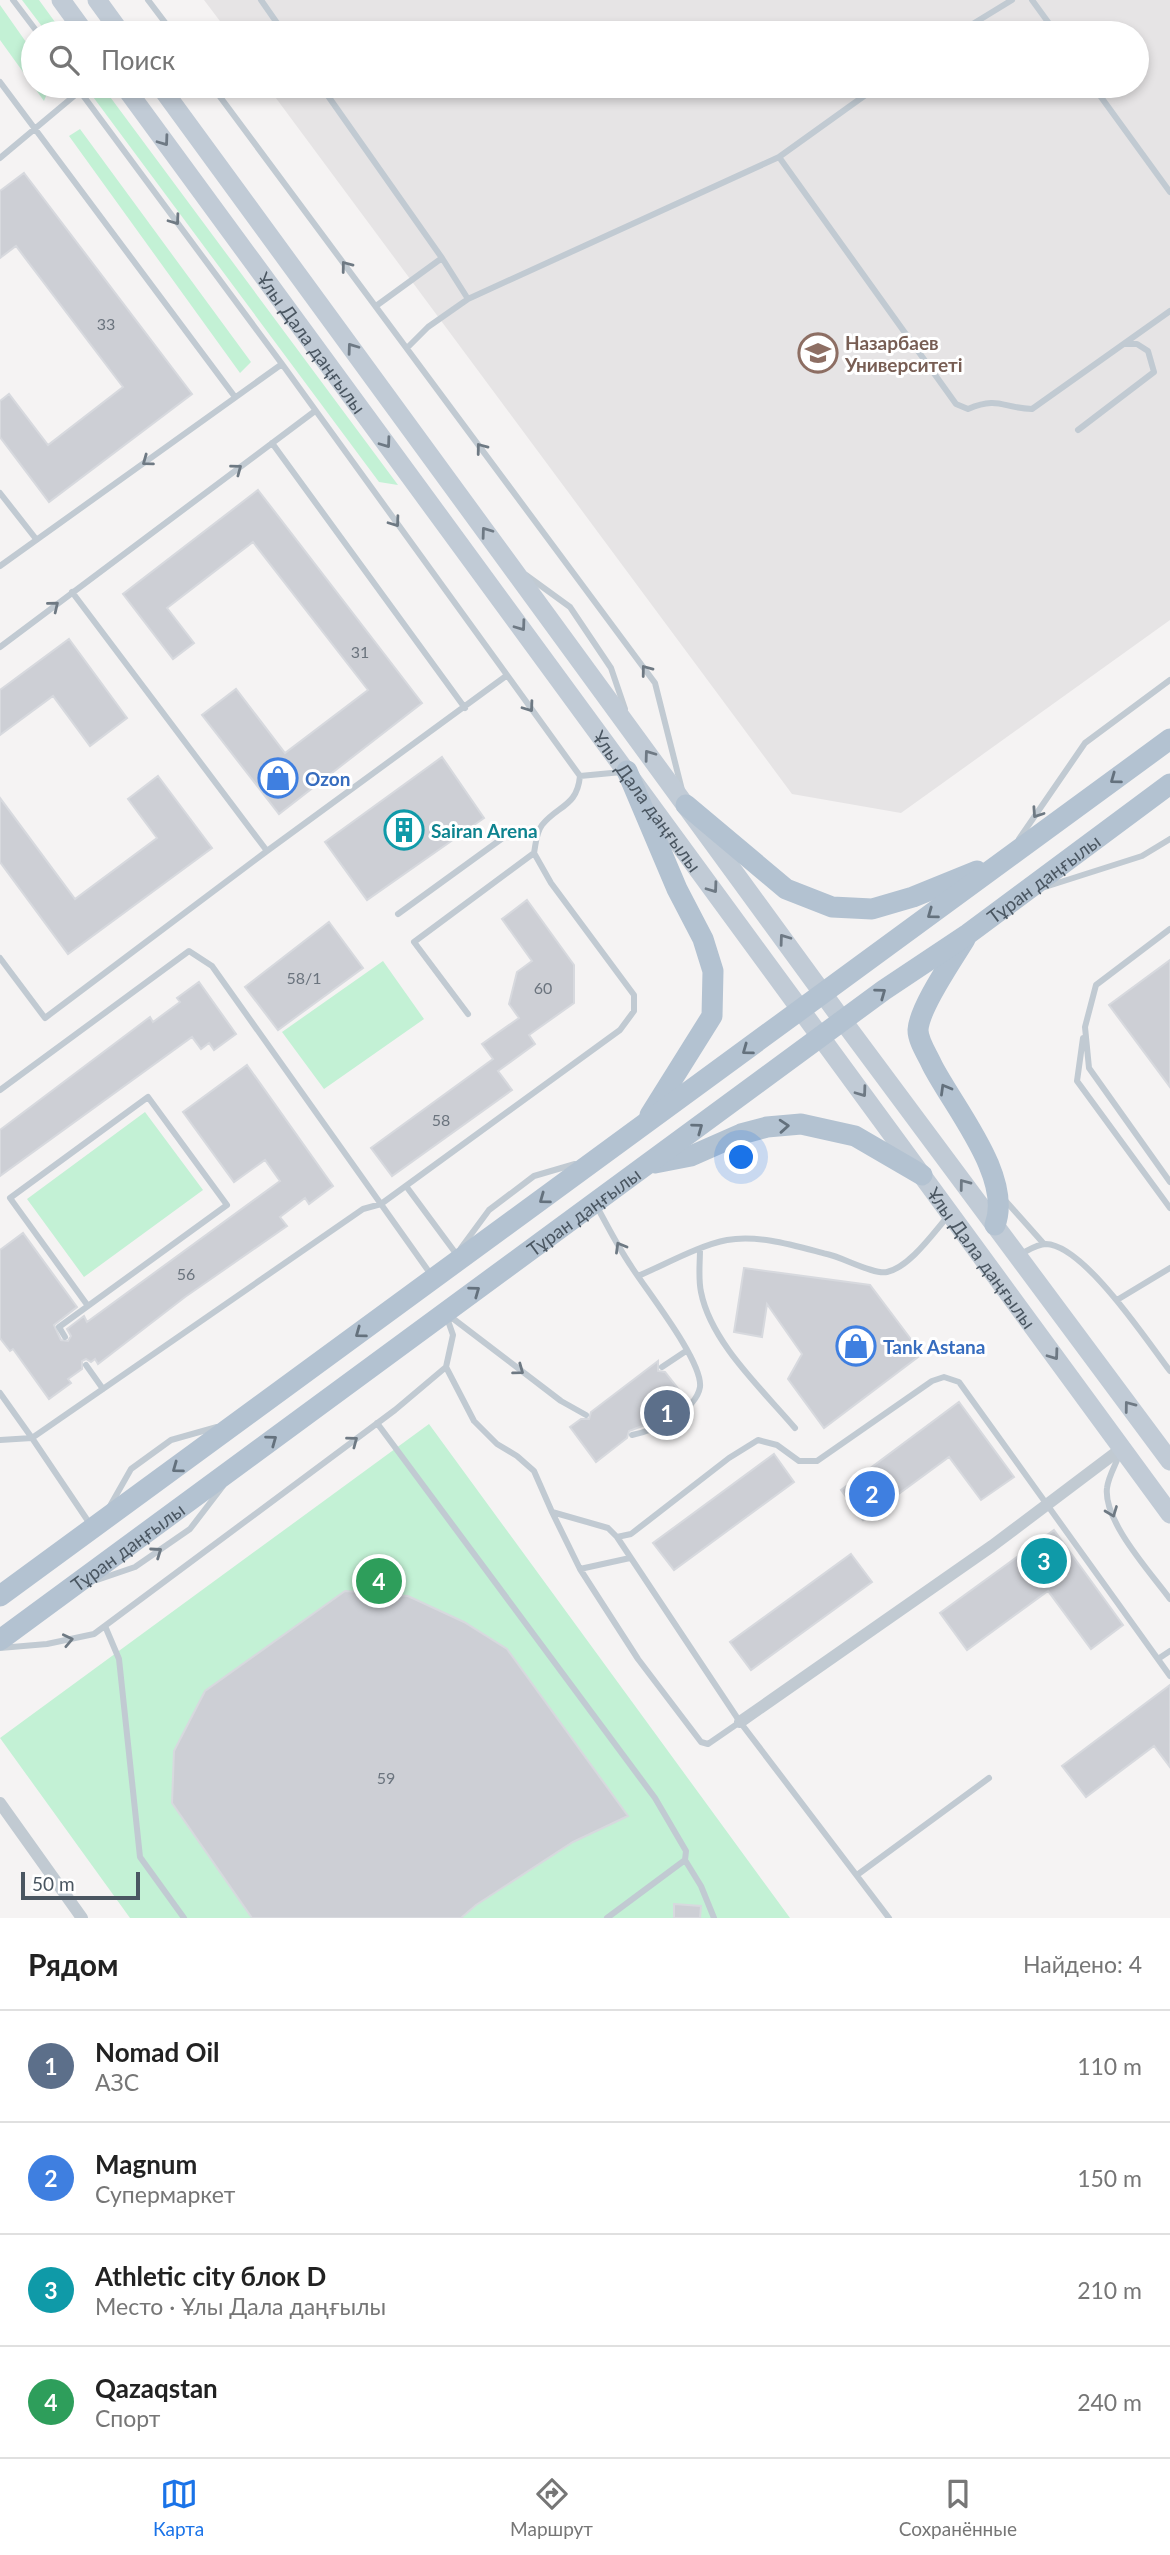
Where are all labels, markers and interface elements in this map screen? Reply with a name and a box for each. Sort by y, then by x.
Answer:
search box [21,21,1149,98]
icon: search [45,41,83,79]
text: Поиск [101,44,175,76]
one-way arrow [156,133,168,146]
one-way arrow [166,212,179,225]
one-way arrow [341,261,354,274]
street label: Ұлы Дала даңғылы [253,267,371,418]
house number: 33 [97,314,115,333]
place label: Назарбаев Университеті [844,331,963,376]
school or university icon: Назарбаев Университеті [797,332,839,374]
one-way arrow [347,343,360,356]
one-way arrow [378,435,390,447]
one-way arrow [477,444,490,456]
one-way arrow [142,452,155,465]
one-way arrow [229,465,241,478]
one-way arrow [387,514,400,527]
one-way arrow [482,527,494,540]
one-way arrow [47,601,59,614]
one-way arrow [512,618,525,631]
house number: 31 [351,642,369,661]
one-way arrow [642,666,655,678]
one-way arrow [520,699,533,712]
street label: Ұлы Дала даңғылы [588,726,707,876]
one-way arrow [645,750,658,763]
shop icon: Ozon [257,757,299,799]
place label: Ozon [305,767,350,790]
one-way arrow [1110,771,1123,784]
one-way arrow [1033,805,1045,818]
building icon: Sairan Arena [383,809,425,851]
place label: Sairan Arena [431,819,538,842]
street label: Тұран даңғылы [982,829,1104,928]
one-way arrow [705,880,717,893]
one-way arrow [927,906,940,918]
one-way arrow [779,934,792,947]
house number: 58/1 [286,968,322,987]
house number: 60 [534,978,552,997]
one-way arrow [873,988,886,1001]
one-way arrow [742,1042,755,1054]
one-way arrow [854,1084,866,1097]
one-way arrow [940,1084,953,1097]
house number: 58 [432,1110,450,1129]
one-way arrow [779,1119,790,1134]
one-way arrow [690,1123,703,1136]
your location [724,1140,758,1174]
street label: Тұран даңғылы [522,1162,645,1260]
one-way arrow [960,1179,973,1192]
street label: Ұлы Дала даңғылы [923,1182,1041,1333]
one-way arrow [539,1190,552,1203]
one-way arrow [615,1242,628,1254]
house number: 56 [177,1264,195,1283]
one-way arrow [467,1287,480,1300]
one-way arrow [355,1325,368,1338]
shop icon: Tank Astana [835,1325,877,1367]
place label: Tank Astana [883,1335,985,1358]
one-way arrow [1046,1347,1058,1360]
one-way arrow [511,1361,524,1374]
pin: 1 [644,1387,690,1439]
one-way arrow [1125,1401,1138,1414]
one-way arrow [264,1436,277,1449]
one-way arrow [345,1437,358,1449]
one-way arrow [172,1460,185,1472]
pin: 2 [849,1468,895,1520]
street label: Тұран даңғылы [66,1497,189,1596]
one-way arrow [1103,1506,1117,1518]
pin: 3 [1021,1535,1067,1587]
one-way arrow [149,1548,162,1560]
pin: 4 [356,1555,402,1607]
one-way arrow [62,1633,74,1648]
house number: 59 [377,1768,395,1787]
scale bar [21,1869,140,1901]
text: 50 m [32,1872,75,1895]
text: Рядом [28,1946,118,1982]
text: Найдено: 4 [1023,1950,1142,1978]
text: Nomad Oil [95,2036,219,2068]
text: 1 [44,2052,58,2080]
text: 110 m [1077,2052,1142,2080]
text: АЗС [95,2068,139,2096]
text: Magnum [95,2148,197,2180]
text: 2 [44,2164,58,2192]
text: 150 m [1077,2164,1142,2192]
text: Супермаркет [95,2180,235,2208]
text: Athletic city блок D [95,2260,326,2292]
text: 3 [44,2276,58,2304]
text: 210 m [1077,2276,1142,2304]
text: Место · Ұлы Дала даңғылы [95,2292,386,2320]
text: Qazaqstan [95,2372,218,2404]
text: 4 [44,2388,58,2416]
text: 240 m [1077,2388,1142,2416]
text: Спорт [95,2404,160,2432]
tab: Карта [153,2475,204,2540]
tab: Маршрут [510,2475,593,2540]
tab: Сохранённые [899,2475,1017,2540]

